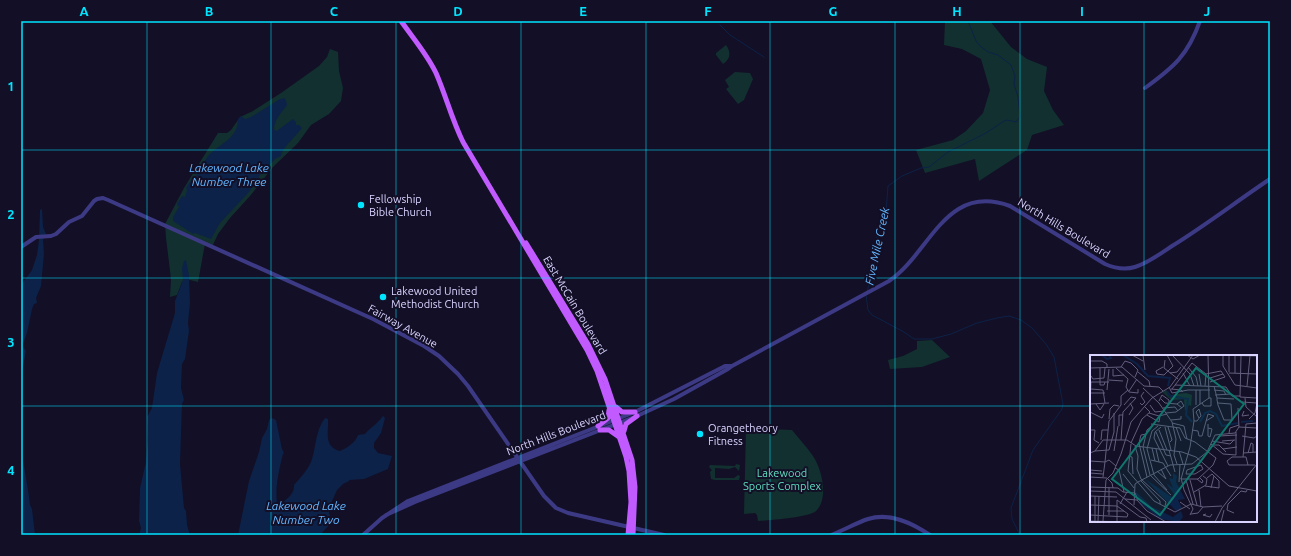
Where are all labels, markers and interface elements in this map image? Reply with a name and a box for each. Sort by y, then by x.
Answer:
text: A [79,4,89,18]
text: B [205,4,214,18]
text: C [330,4,339,18]
text: D [453,4,463,18]
text: E [579,4,587,18]
text: F [704,4,712,18]
text: G [829,4,838,18]
text: H [952,4,962,18]
text: I [1080,4,1084,18]
text: J [1204,4,1210,18]
text: 1 [7,79,15,93]
water label: Lakewood Lake Number Three [189,161,269,188]
place label: Fellowship Bible Church [369,193,431,218]
street label: North Hills Boulevard [1016,196,1112,260]
marker: Fellowship Bible Church [356,200,366,210]
water label: Five Mile Creek [862,205,892,286]
text: 2 [7,207,15,221]
street label: East McCain Boulevard [541,254,609,356]
place label: Lakewood United Methodist Church [391,285,479,310]
marker: Lakewood United Methodist Church [378,292,388,302]
street label: Fairway Avenue [366,302,440,350]
text: 3 [7,335,15,349]
inset map [1090,355,1257,522]
street label: North Hills Boulevard [505,409,607,457]
place label: Orangetheory Fitness [708,422,779,447]
marker: Orangetheory Fitness [695,429,705,439]
text: 4 [7,463,15,477]
park label: Lakewood Sports Complex [743,467,821,492]
water label: Lakewood Lake Number Two [266,499,346,526]

